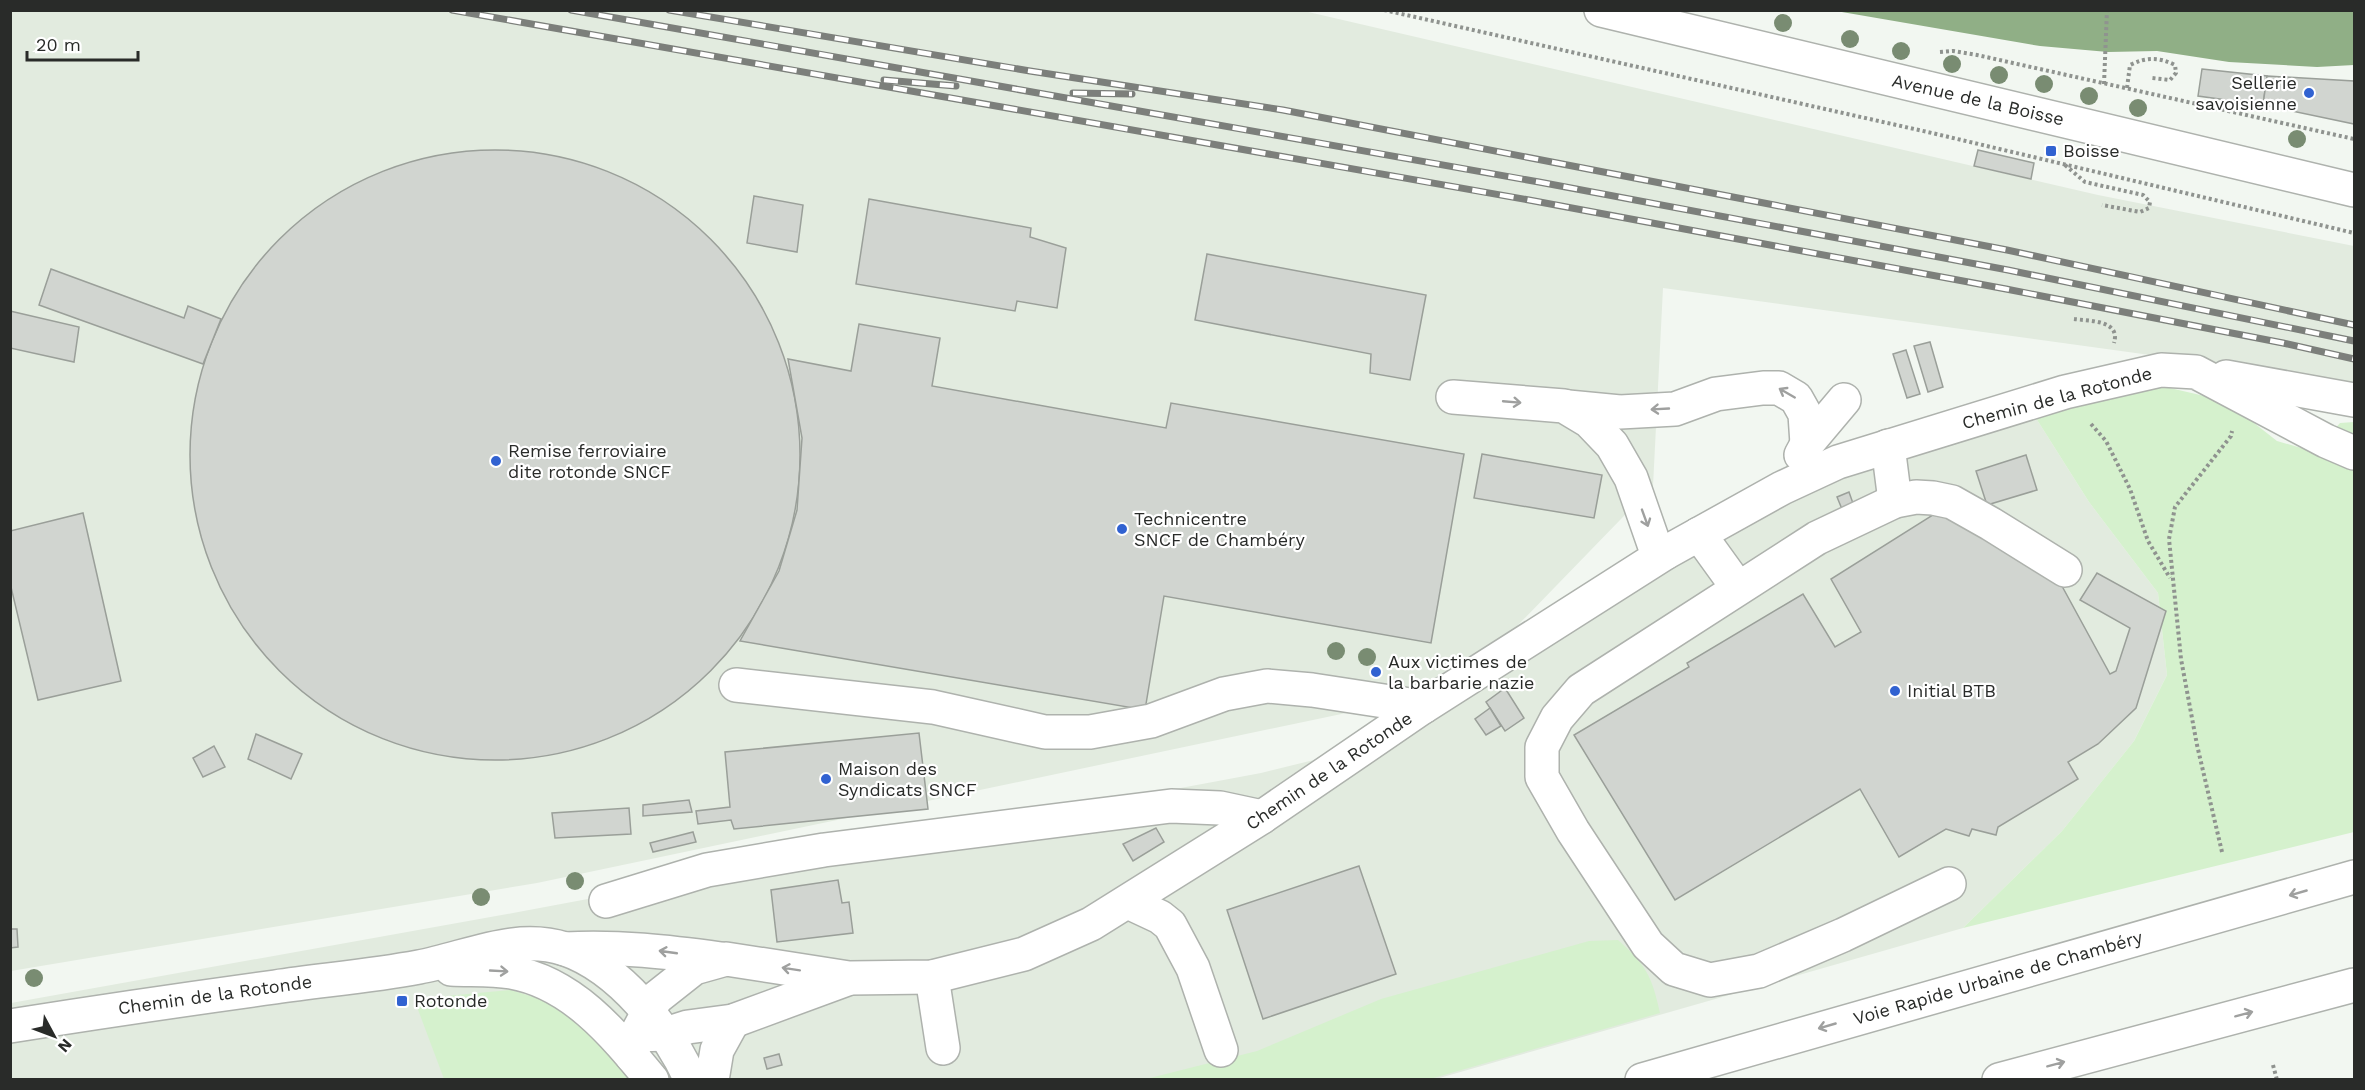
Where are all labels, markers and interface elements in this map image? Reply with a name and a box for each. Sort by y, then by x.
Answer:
scale bar [27,24,138,62]
text: 20 m [36,34,81,55]
street label: Avenue de la Boisse [1890,70,2066,130]
place label: Sellerie savoisienne [2195,72,2297,114]
marker: Sellerie savoisienne [2302,86,2316,100]
place label: Boisse [2063,140,2120,161]
marker: Boisse [2044,144,2058,158]
street label: Chemin de la Rotonde [1960,362,2154,433]
one-way arrow [1779,387,1796,399]
one-way arrow [1501,397,1521,408]
one-way arrow [1650,404,1670,415]
place label: Remise ferroviaire dite rotonde SNCF [508,440,671,482]
marker: Remise ferroviaire dite rotonde SNCF [489,454,503,468]
place label: Technicentre SNCF de Chambéry [1134,508,1305,550]
one-way arrow [1640,508,1651,527]
marker: Technicentre SNCF de Chambéry [1115,522,1129,536]
place label: Aux victimes de la barbarie nazie [1388,651,1534,693]
marker: Aux victimes de la barbarie nazie [1369,665,1383,679]
place label: Initial BTB [1907,680,1996,701]
marker: Initial BTB [1888,684,1902,698]
street label: Chemin de la Rotonde [1242,707,1416,834]
place label: Maison des Syndicats SNCF [838,758,977,800]
marker: Maison des Syndicats SNCF [819,772,833,786]
one-way arrow [2289,888,2308,899]
street label: Voie Rapide Urbaine de Chambéry [1851,926,2146,1029]
one-way arrow [659,946,679,957]
one-way arrow [782,964,801,975]
one-way arrow [488,966,508,977]
street label: Chemin de la Rotonde [117,970,313,1019]
place label: Rotonde [414,990,487,1011]
marker: Rotonde [395,994,409,1008]
north arrow [24,1006,84,1066]
one-way arrow [2234,1008,2253,1019]
one-way arrow [1818,1021,1837,1032]
text: N [54,1035,76,1056]
one-way arrow [2046,1058,2065,1070]

